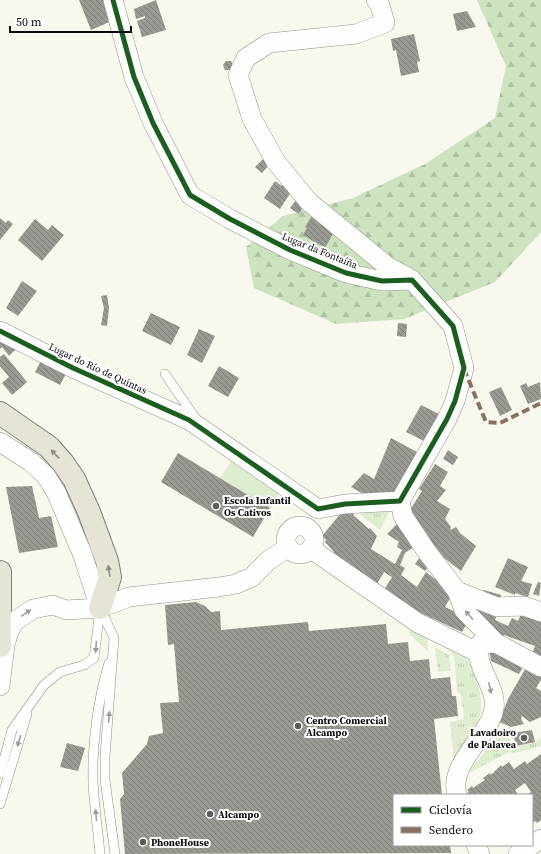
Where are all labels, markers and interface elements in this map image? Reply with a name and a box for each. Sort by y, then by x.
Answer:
scale bar [10,8,131,34]
text: 50 m [16,14,42,30]
street label: Lugar da Fontaíña [280,229,360,272]
street label: Lugar do Río de Quintas [47,340,149,397]
one-way arrow [50,449,60,459]
place label: Escola Infantil Os Cativos [224,494,291,519]
marker: Escola Infantil Os Cativos [211,501,221,511]
one-way arrow [105,565,111,577]
one-way arrow [20,609,31,617]
one-way arrow [464,610,474,620]
one-way arrow [92,641,99,653]
one-way arrow [487,682,493,694]
one-way arrow [105,711,112,723]
place label: Centro Comercial Alcampo [306,714,387,739]
marker: Centro Comercial Alcampo [293,721,303,731]
place label: Lavadoiro de Palavea [468,726,517,751]
marker: Lavadoiro de Palavea [519,733,529,743]
one-way arrow [15,735,21,747]
legend [393,794,533,846]
text: Ciclovía [429,802,473,818]
place label: Alcampo [218,808,259,821]
one-way arrow [93,809,100,821]
marker: Alcampo [205,809,215,819]
text: Sendero [429,822,473,838]
place label: PhoneHouse [151,836,209,849]
marker: PhoneHouse [138,837,148,847]

